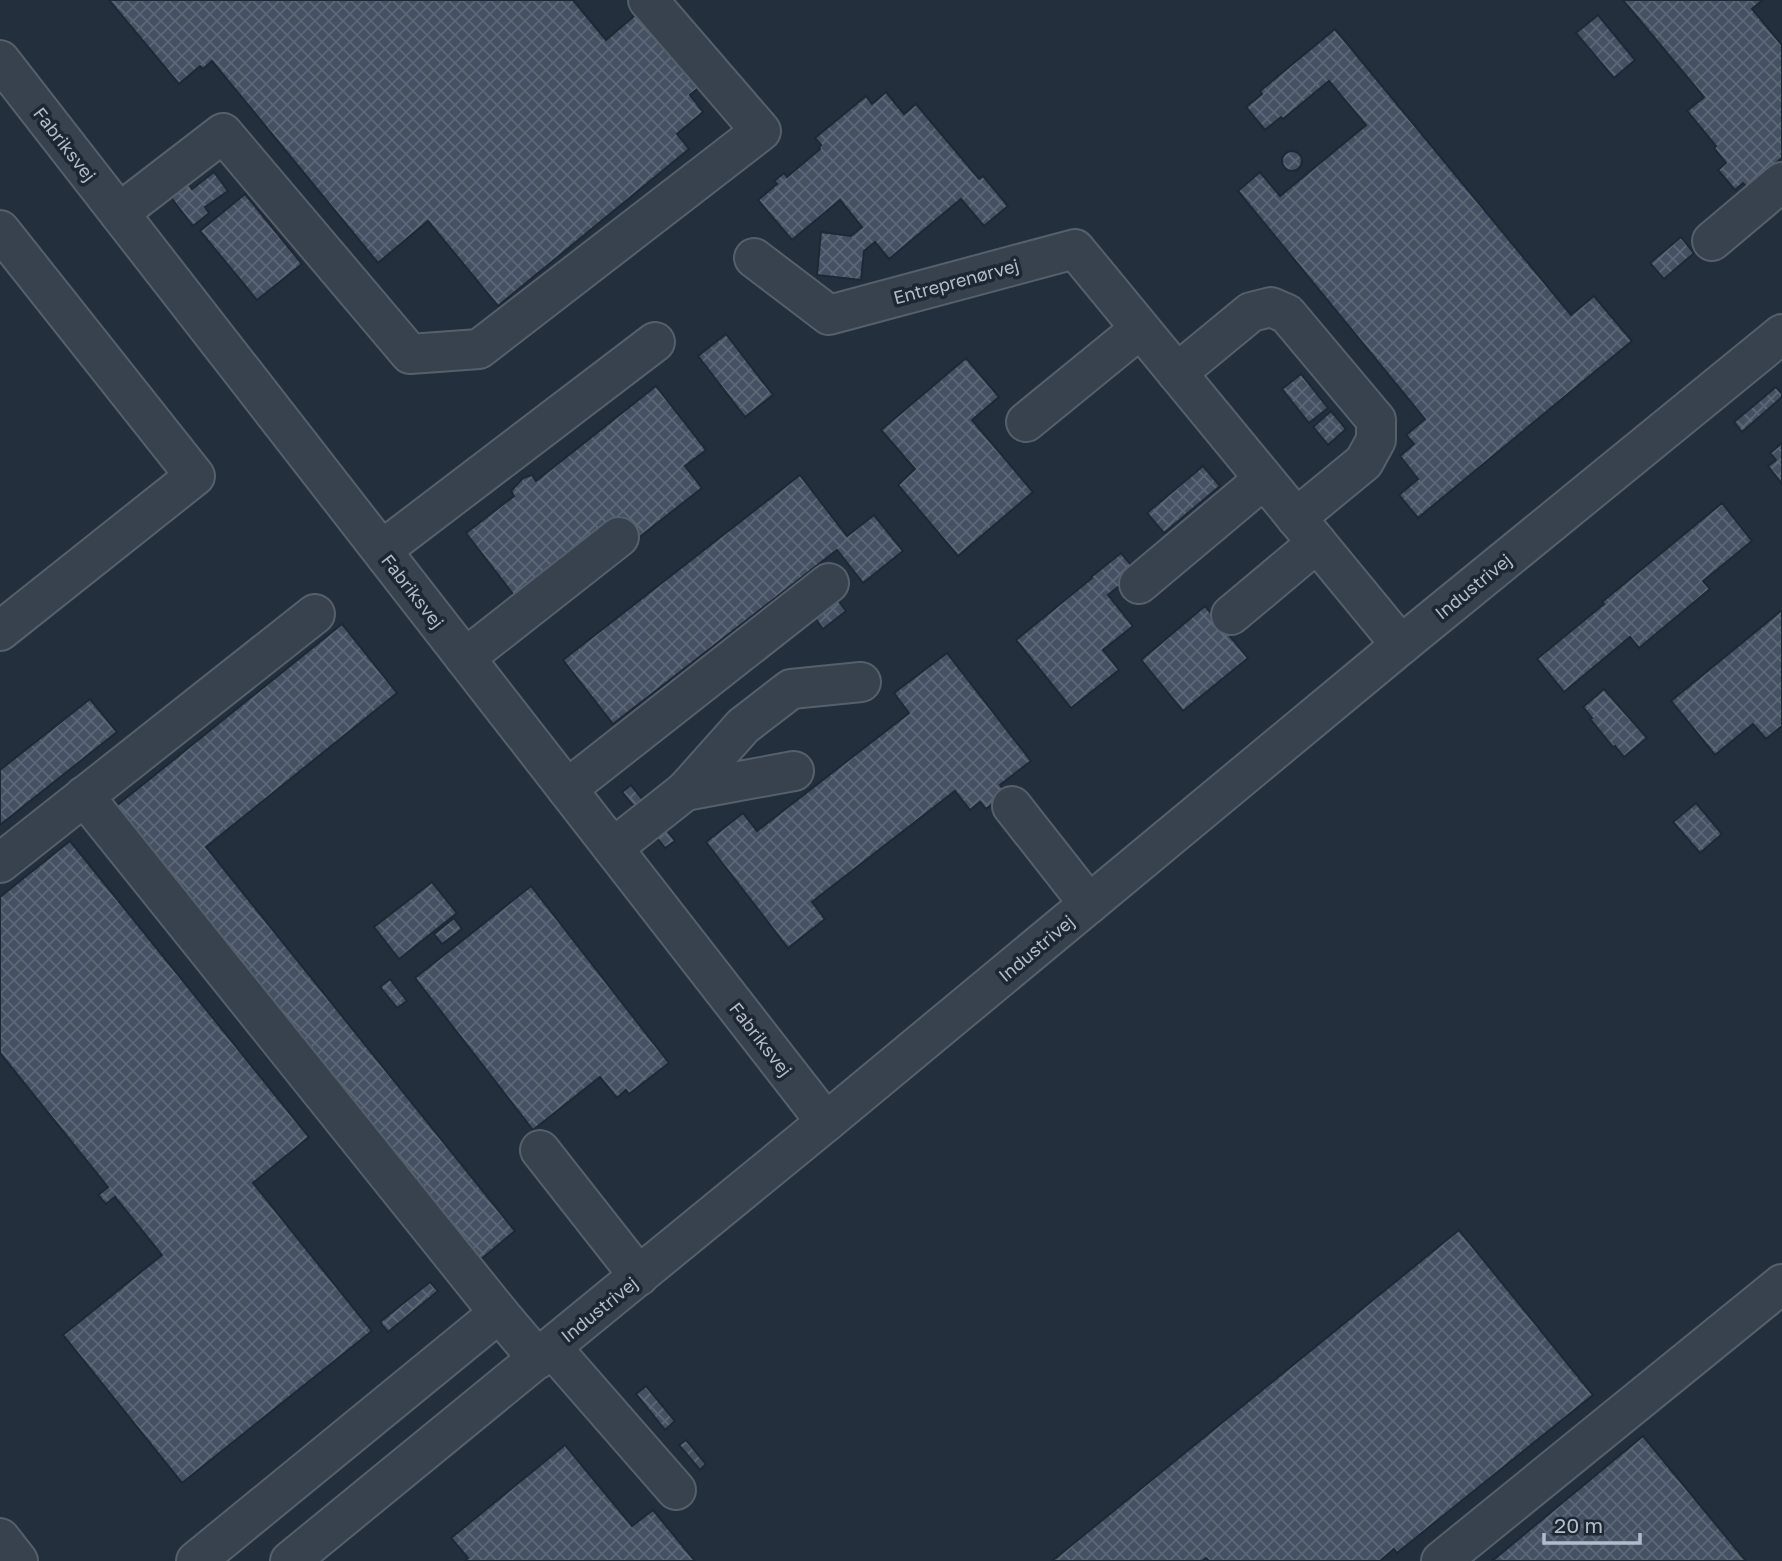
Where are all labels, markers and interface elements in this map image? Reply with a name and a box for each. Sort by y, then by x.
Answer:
street label: Fabriksvej [29,102,101,186]
street label: Entreprenørvej [891,254,1021,308]
street label: Industrivej [1430,548,1516,624]
street label: Fabriksvej [377,549,449,633]
street label: Industrivej [994,910,1078,986]
street label: Fabriksvej [725,997,797,1081]
street label: Industrivej [556,1271,642,1347]
scale bar [1544,1502,1640,1546]
text: 20 m [1554,1512,1603,1538]

